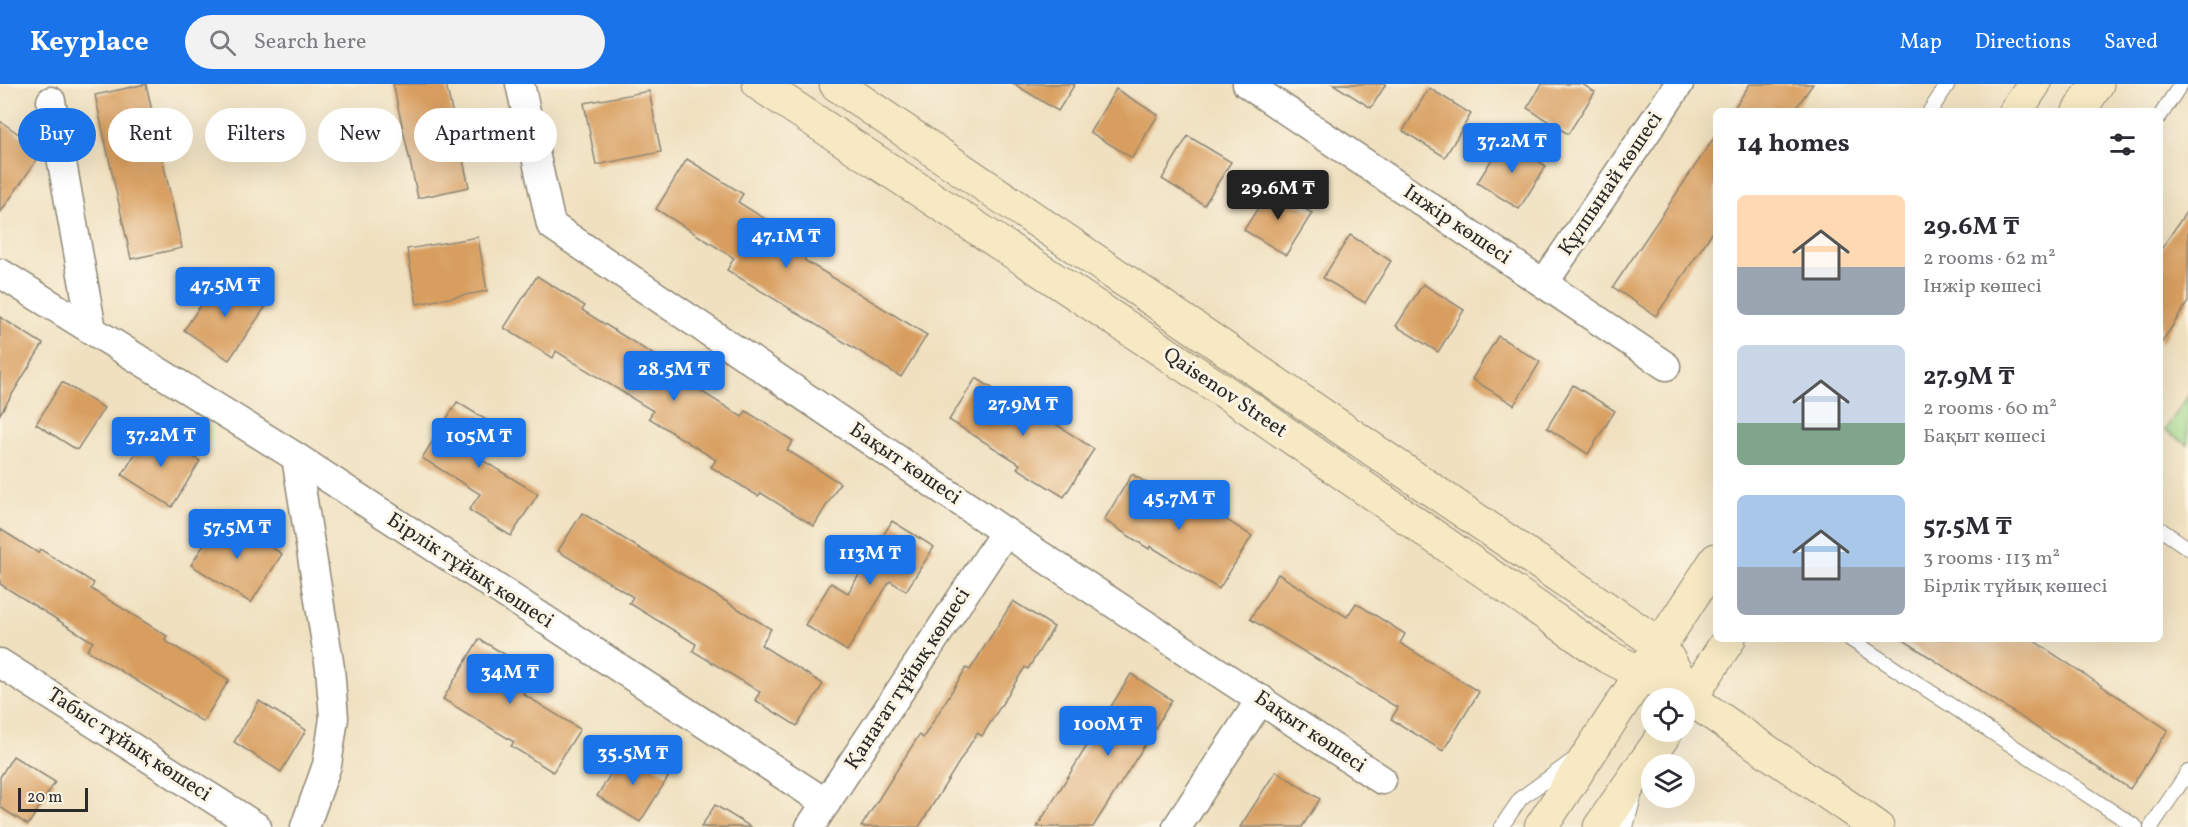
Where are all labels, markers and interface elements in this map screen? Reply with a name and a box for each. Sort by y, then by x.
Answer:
search box [185,15,605,69]
text: Keyplace [30,23,149,62]
icon: search [206,26,239,59]
text: Search here [254,27,366,58]
text: Map [1900,28,1942,57]
text: Directions [1975,28,2071,57]
text: Saved [2104,28,2158,57]
street label: Құлпынай көшесі [1552,106,1670,262]
chip: Buy [18,108,96,162]
chip: Rent [108,108,193,162]
chip: Filters [205,108,306,162]
chip: New [318,108,402,162]
chip: Apartment [414,108,557,162]
pin: 37.2M ₸ [1457,123,1567,174]
text: 14 homes [1737,126,1850,162]
text: 37.2M ₸ [1477,128,1547,156]
icon: filters [2106,128,2139,161]
pin: 29.6M ₸ [1223,170,1333,221]
text: 29.6M ₸ [1241,175,1315,203]
street label: Інжір көшесі [1397,178,1517,272]
text: 29.6M ₸ [1923,209,2020,245]
pin: 47.1M ₸ [731,218,841,269]
icon: home [1785,219,1857,291]
text: 47.1M ₸ [751,223,821,251]
text: 2 rooms · 62 m² [1923,245,2056,273]
pin: 47.5M ₸ [170,267,280,318]
text: 47.5M ₸ [190,272,261,300]
text: Інжір көшесі [1923,273,2042,301]
street label: Qaisenov Street [1157,341,1293,445]
pin: 28.5M ₸ [619,351,729,402]
text: 28.5M ₸ [638,356,710,384]
text: 27.9M ₸ [1923,359,2015,395]
icon: home [1785,369,1857,441]
pin: 27.9M ₸ [968,386,1078,437]
text: 27.9M ₸ [988,391,1058,419]
text: 2 rooms · 60 m² [1923,395,2057,423]
street label: Бақыт көшесі [843,416,967,512]
pin: 37.2M ₸ [106,417,216,468]
pin: 105M ₸ [430,418,528,469]
text: 37.2M ₸ [126,422,196,450]
text: 105M ₸ [446,423,512,451]
text: Бақыт көшесі [1923,423,2046,451]
pin: 45.7M ₸ [1124,480,1234,531]
text: 45.7M ₸ [1143,485,1215,513]
street label: Бірлік тұйық көшесі [381,506,559,636]
pin: 57.5M ₸ [182,509,292,560]
text: 57.5M ₸ [1923,509,2012,545]
text: 57.5M ₸ [203,514,271,542]
icon: home [1785,519,1857,591]
pin: 113M ₸ [821,535,919,586]
text: 113M ₸ [839,540,901,568]
text: 3 rooms · 113 m² [1923,545,2060,573]
text: Бірлік тұйық көшесі [1923,573,2108,601]
street label: Қанағат тұйық көшесі [838,582,978,776]
pin: 34M ₸ [468,654,552,705]
text: 34M ₸ [481,659,539,687]
street label: Табыс тұйық көшесі [41,681,217,809]
street label: Бақыт көшесі [1248,684,1372,780]
map controls [1641,688,1695,808]
button: locate [1641,688,1695,742]
pin: 100M ₸ [1059,706,1157,757]
text: 100M ₸ [1073,711,1143,739]
pin: 35.5M ₸ [578,735,688,786]
text: 35.5M ₸ [597,740,669,768]
button: layers [1641,754,1695,808]
scale bar [18,785,88,812]
text: 20 m [27,787,62,809]

